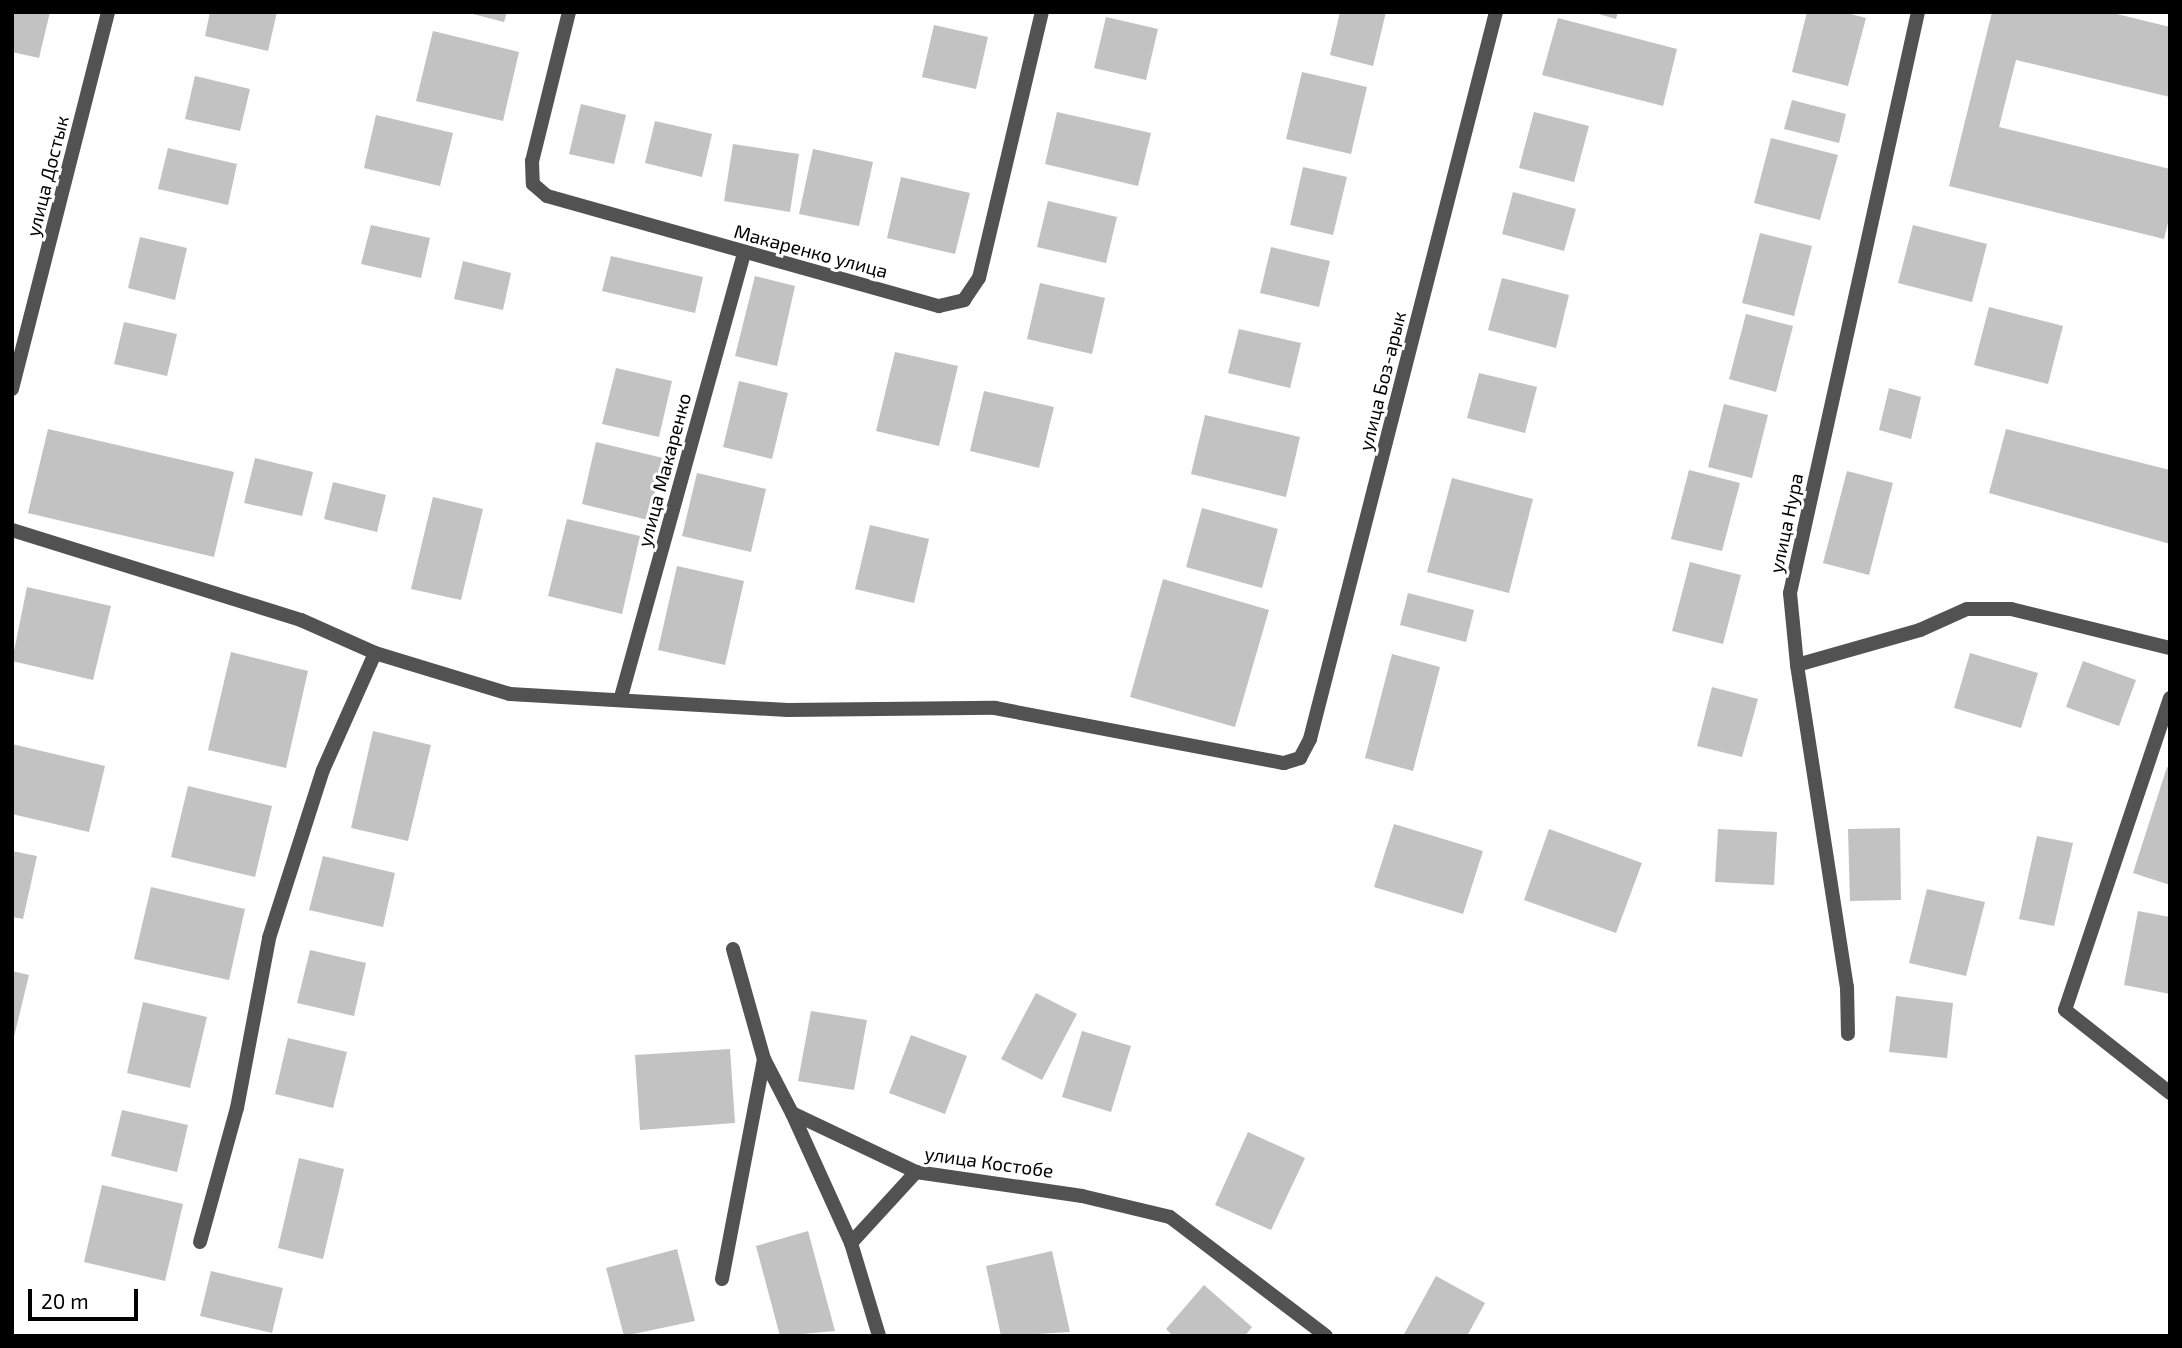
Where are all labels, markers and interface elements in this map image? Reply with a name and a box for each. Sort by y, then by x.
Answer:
street label: улица Достык [21,113,73,239]
street label: Макаренко улица [732,219,890,283]
street label: улица Боз-арык [1354,309,1410,453]
street label: улица Макаренко [632,391,696,549]
street label: улица Нура [1764,471,1808,575]
street label: улица Костобе [923,1142,1055,1182]
scale bar [32,1274,142,1318]
text: 20 m [41,1288,89,1313]

